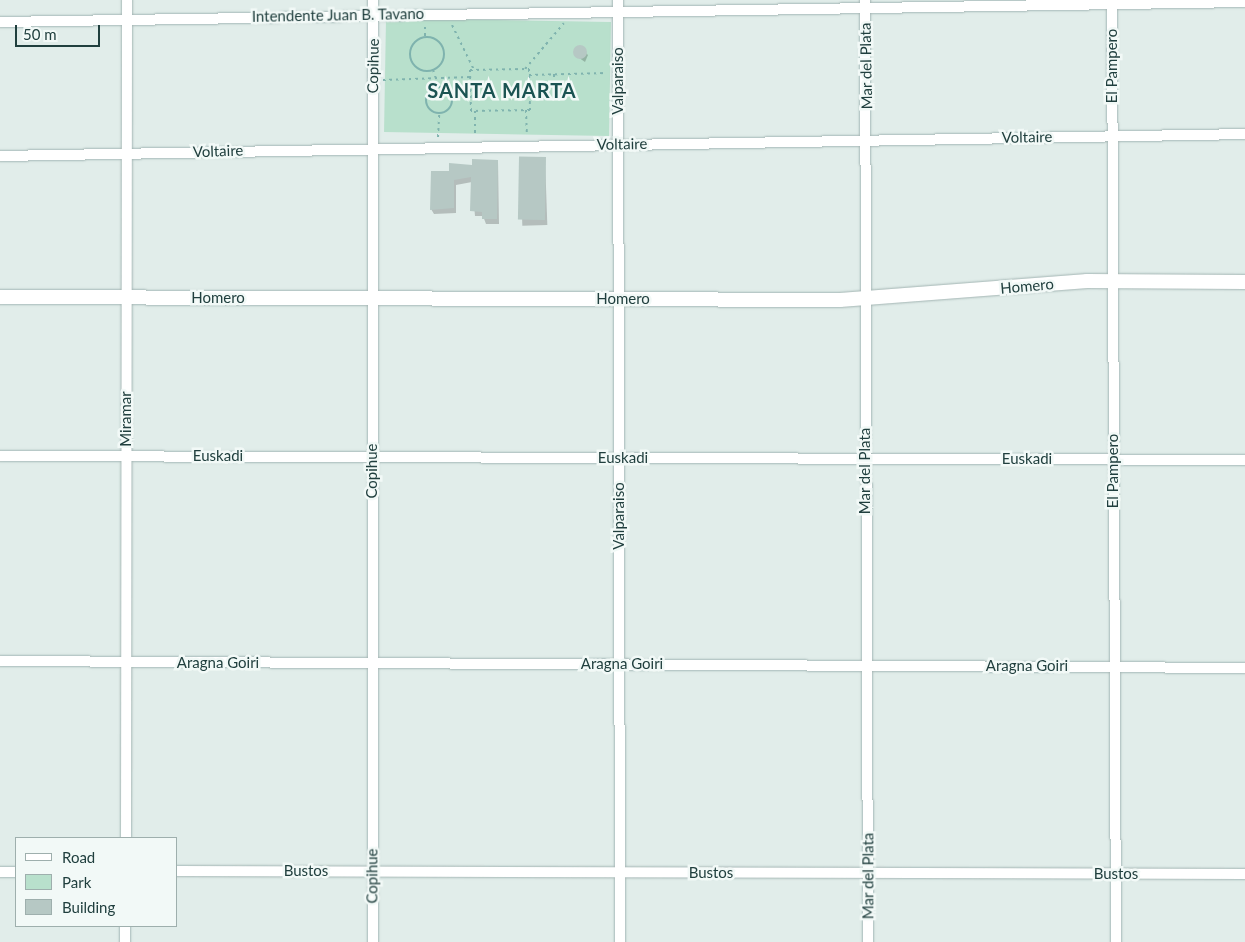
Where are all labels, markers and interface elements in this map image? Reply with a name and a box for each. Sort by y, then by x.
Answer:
street label: Intendente Juan B. Tavano [251,4,425,26]
scale bar [18,15,102,47]
street label: Mar del Plata [856,22,876,110]
text: 50 m [23,25,57,43]
street label: El Pampero [1103,29,1121,103]
street label: Copihue [364,38,382,94]
street label: Valparaiso [609,47,627,115]
district label: SANTA MARTA [426,78,578,102]
street label: Voltaire [1002,128,1052,146]
street label: Voltaire [597,135,647,153]
street label: Voltaire [192,141,244,161]
street label: Homero [999,275,1055,297]
street label: Homero [191,289,245,307]
street label: Homero [596,290,650,308]
street label: Miramar [117,391,135,447]
street label: Mar del Plata [856,428,874,514]
street label: El Pampero [1104,434,1122,508]
street label: Copihue [363,443,381,499]
street label: Euskadi [193,447,243,465]
street label: Euskadi [598,449,648,467]
street label: Euskadi [1002,450,1052,468]
street label: Valparaiso [610,482,628,550]
street label: Aragna Goiri [177,654,259,672]
street label: Aragna Goiri [581,655,663,673]
street label: Aragna Goiri [986,657,1068,675]
street label: Mar del Plata [859,833,877,919]
legend [15,837,178,927]
text: Road [62,848,95,866]
street label: Copihue [363,848,381,904]
street label: Bustos [284,862,328,880]
street label: Bustos [689,864,733,882]
street label: Bustos [1094,865,1138,883]
text: Park [62,873,91,891]
text: Building [62,898,115,916]

